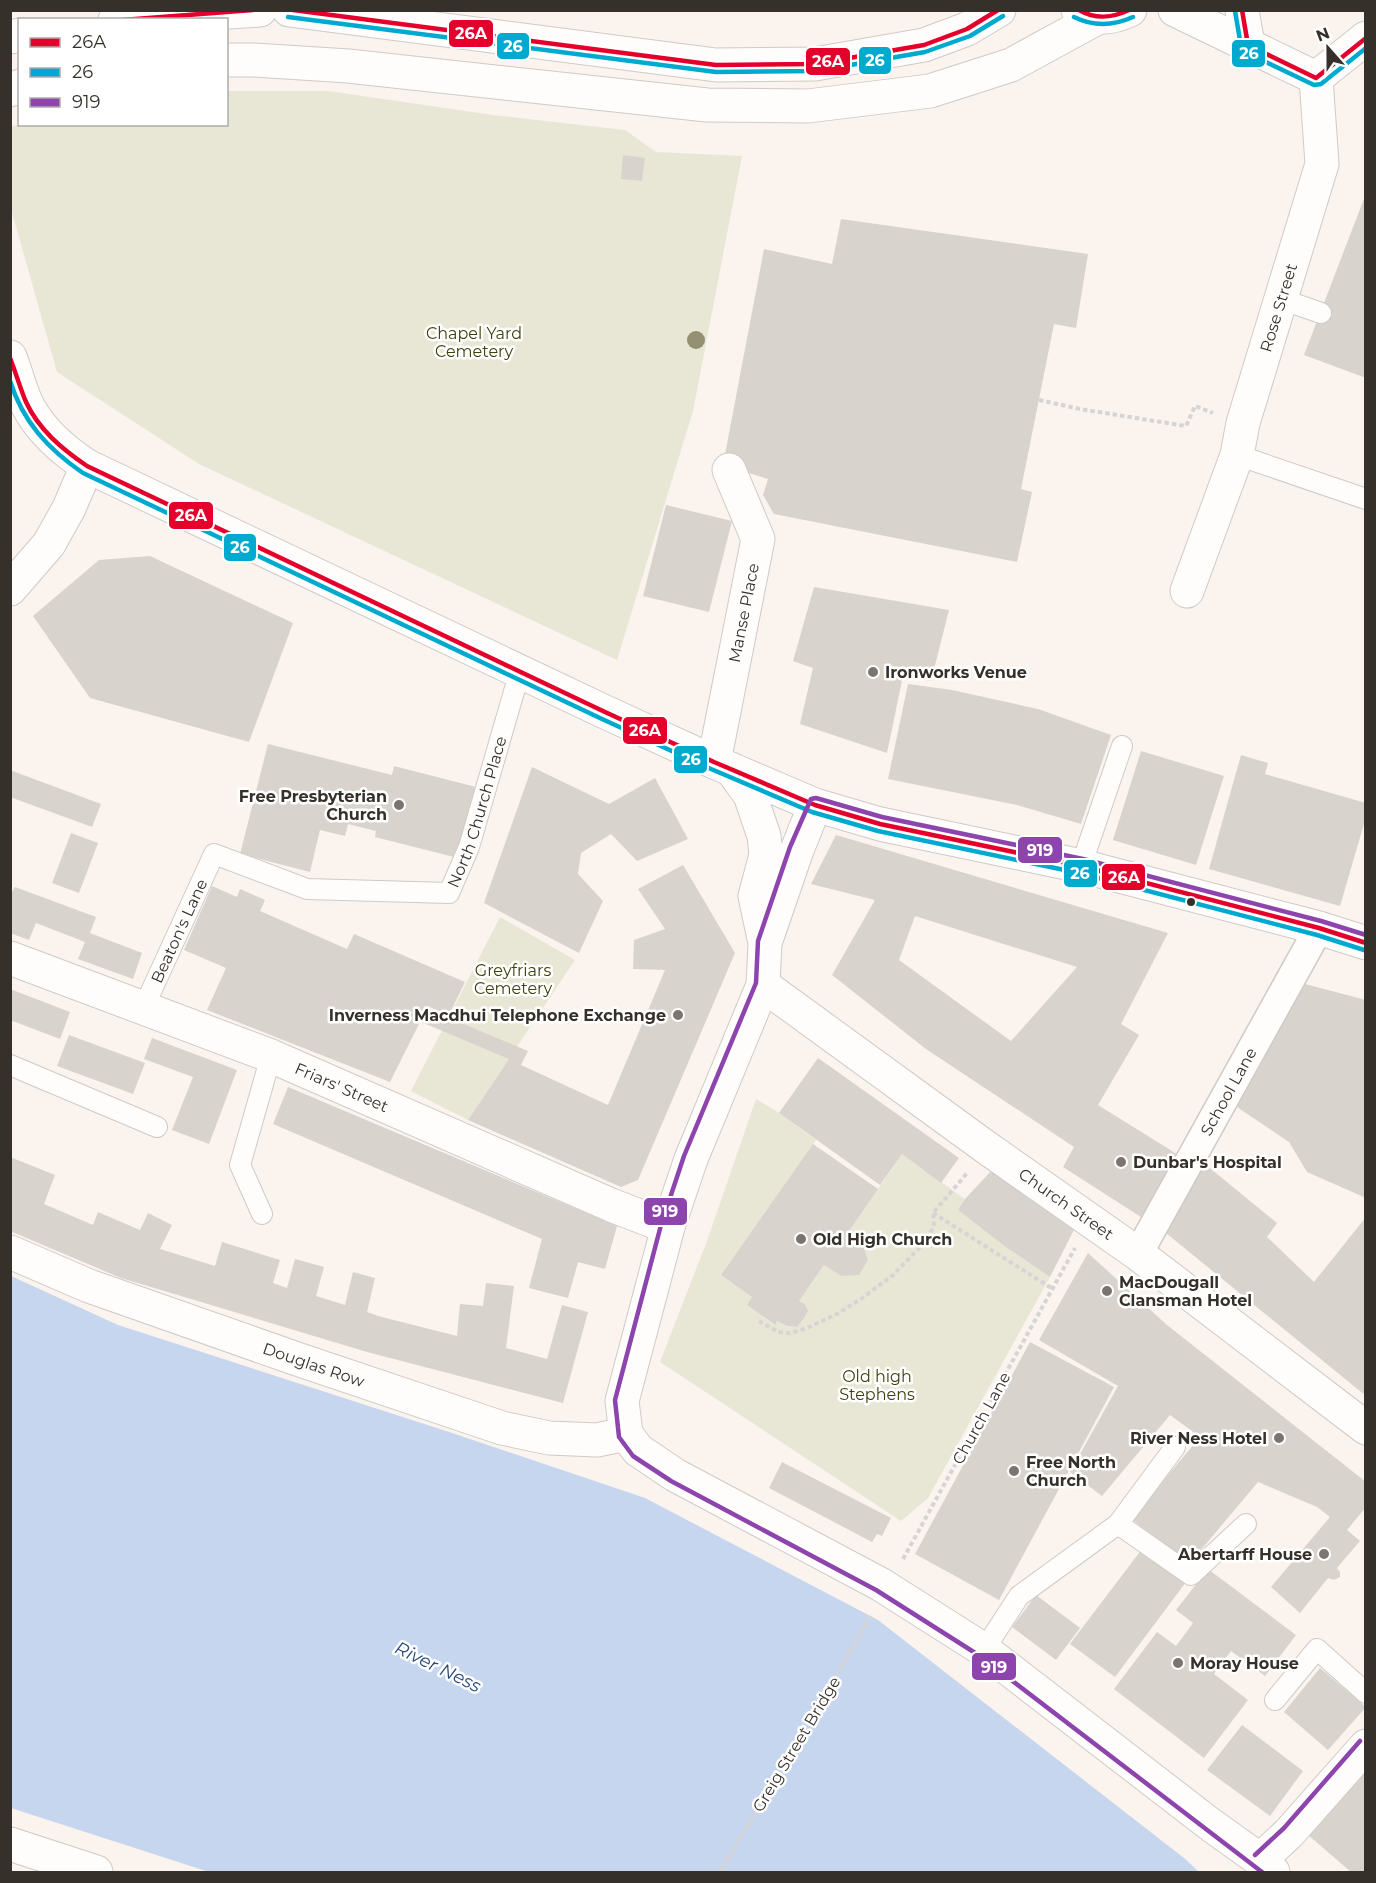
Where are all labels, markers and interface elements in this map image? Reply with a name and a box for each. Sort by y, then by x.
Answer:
legend [18,18,228,126]
north arrow [1298,18,1358,78]
line badge: 26A [448,19,494,48]
text: N [1313,23,1332,46]
text: 26A [455,24,488,43]
text: 26A [72,31,106,53]
line badge: 26 [496,32,530,60]
text: 26 [503,37,523,56]
line badge: 26 [1231,39,1266,68]
text: 26 [1239,44,1259,63]
line badge: 26 [858,46,892,75]
line badge: 26A [805,47,851,76]
text: 26 [865,51,885,70]
text: 26A [812,52,845,71]
text: 26 [72,61,93,83]
text: 919 [72,91,100,113]
street label: Rose Street [1256,261,1301,354]
park label: Chapel Yard Cemetery [426,324,522,361]
line badge: 26A [168,501,214,530]
text: 26A [175,506,208,525]
line badge: 26 [223,533,257,562]
text: 26 [230,538,250,557]
street label: Manse Place [725,562,763,664]
place label: Ironworks Venue [885,663,1027,682]
marker: Ironworks Venue [866,665,880,679]
line badge: 26A [622,716,668,745]
text: 26A [629,721,662,740]
street label: North Church Place [444,734,511,891]
line badge: 26 [673,745,708,774]
text: 26 [681,750,701,769]
place label: Free Presbyterian Church [239,787,387,824]
marker: Free Presbyterian Church [392,798,406,812]
line badge: 919 [1017,836,1063,864]
text: 919 [1027,841,1053,860]
line badge: 26 [1063,859,1098,888]
line badge: 26A [1101,863,1146,891]
text: 26 [1070,864,1090,883]
text: 26A [1108,868,1141,887]
street label: Beaton's Lane [147,876,211,986]
unlabelled marker [1185,896,1197,908]
park label: Greyfriars Cemetery [474,961,552,998]
place label: Inverness Macdhui Telephone Exchange [329,1006,666,1025]
marker: Inverness Macdhui Telephone Exchange [671,1008,685,1022]
street label: School Lane [1197,1044,1261,1139]
street label: Friars' Street [292,1059,392,1116]
place label: Dunbar's Hospital [1133,1153,1282,1172]
marker: Dunbar's Hospital [1114,1155,1128,1169]
street label: Church Street [1015,1164,1118,1244]
line badge: 919 [643,1197,688,1226]
text: 919 [652,1202,678,1221]
place label: Old High Church [813,1230,952,1249]
marker: Old High Church [794,1232,808,1246]
place label: MacDougall Clansman Hotel [1119,1273,1252,1310]
marker: MacDougall Clansman Hotel [1100,1284,1114,1298]
street label: Douglas Row [260,1339,367,1391]
park label: Old high Stephens [839,1367,915,1404]
street label: Church Lane [948,1369,1015,1468]
place label: River Ness Hotel [1130,1429,1267,1448]
marker: River Ness Hotel [1272,1431,1286,1445]
place label: Free North Church [1026,1453,1116,1490]
marker: Free North Church [1007,1464,1021,1478]
place label: Abertarff House [1177,1545,1312,1564]
marker: Abertarff House [1317,1547,1331,1561]
water label: River Ness [391,1637,485,1697]
line badge: 919 [971,1652,1017,1681]
place label: Moray House [1190,1654,1299,1673]
marker: Moray House [1171,1656,1185,1670]
text: 919 [981,1658,1007,1677]
street label: Greig Street Bridge [749,1673,844,1815]

